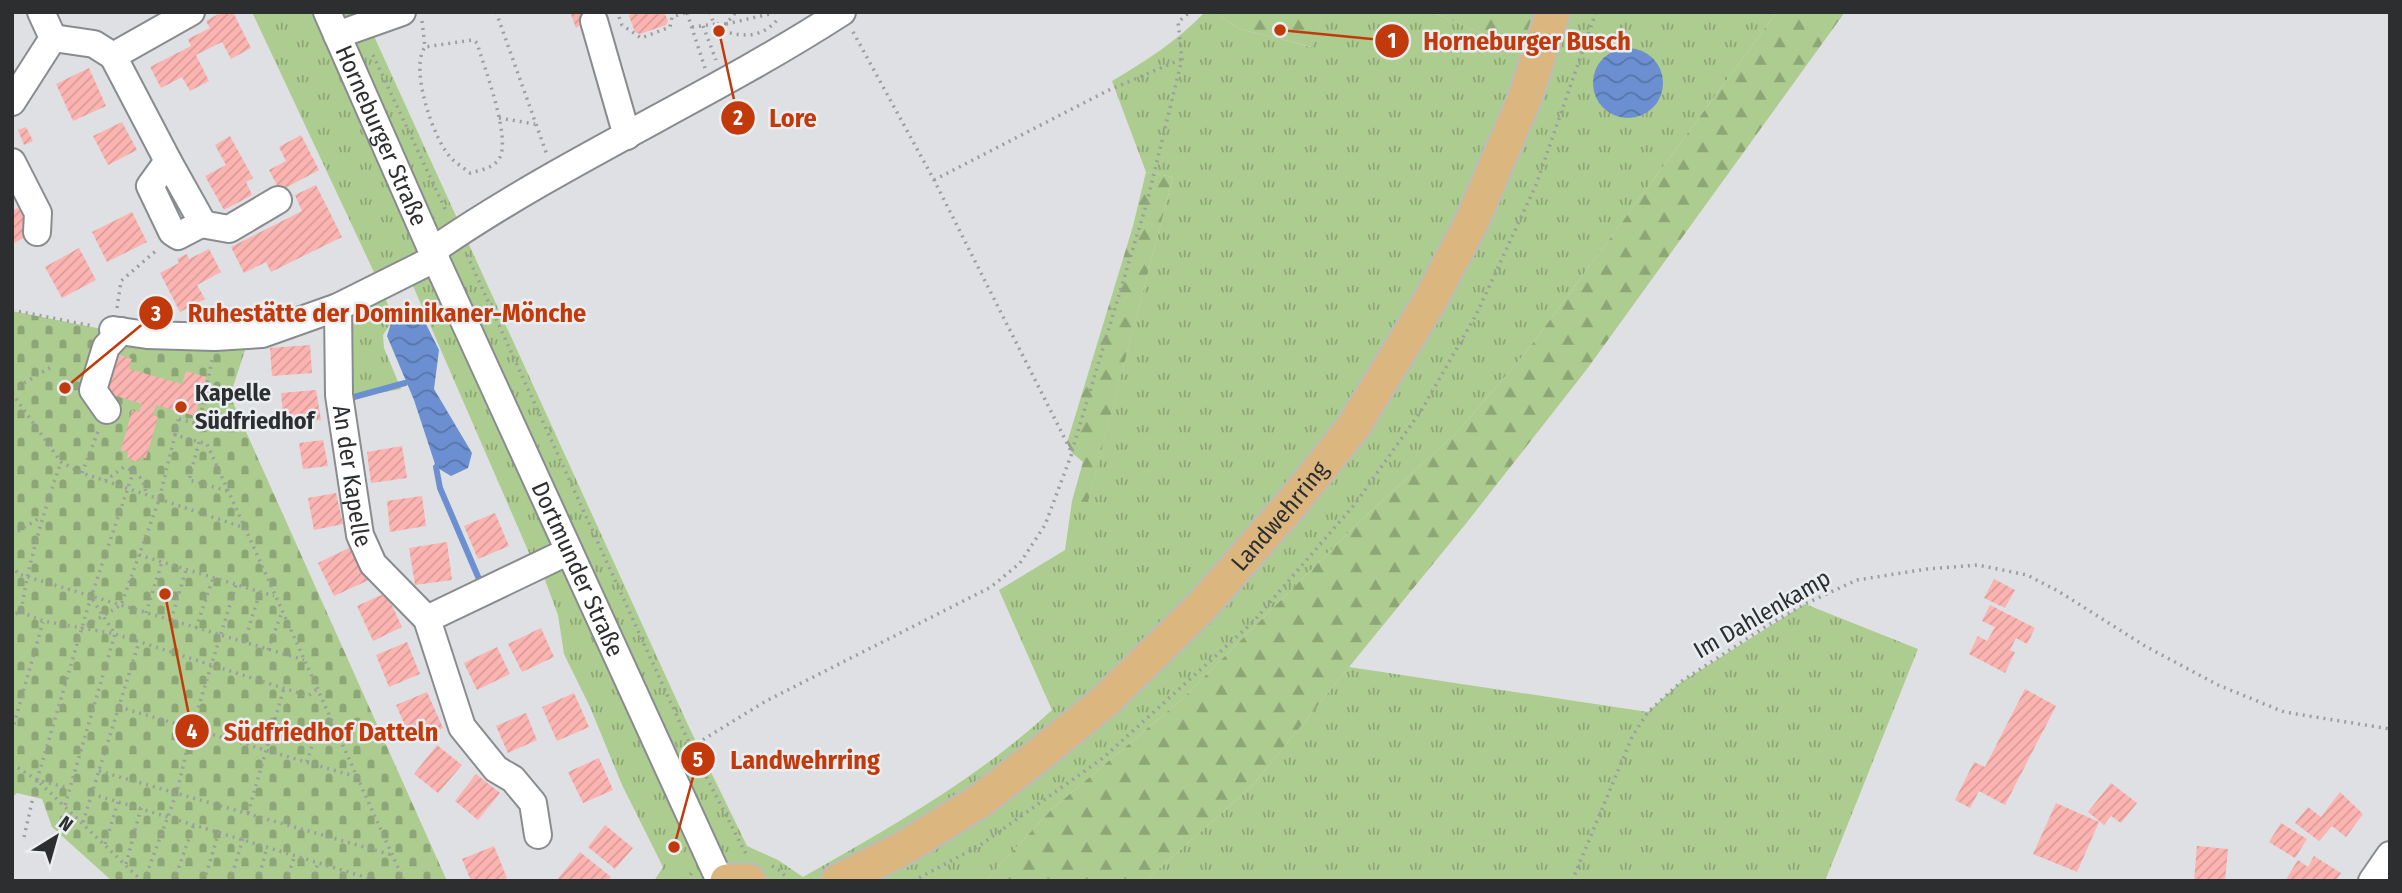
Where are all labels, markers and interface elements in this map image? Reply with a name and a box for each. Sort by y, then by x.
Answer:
callout: Horneburger Busch [1374,18,1645,65]
text: Horneburger Busch [1423,26,1631,57]
text: 1 [1388,28,1396,54]
street label: Horneburger Straße [329,41,433,230]
callout: Lore [721,94,831,141]
text: Lore [769,103,817,134]
text: 2 [732,105,743,131]
callout: Ruhestätte der Dominikaner-Mönche [139,290,600,337]
text: Ruhestätte der Dominikaner-Mönche [188,298,586,329]
text: 3 [150,301,161,327]
place label: Kapelle Südfriedhof [195,379,317,435]
marker: Kapelle Südfriedhof [173,399,189,415]
street label: An der Kapelle [327,403,378,552]
street label: Landwehrring [1225,455,1335,576]
street label: Dortmunder Straße [525,477,630,661]
street label: Im Dahlenkamp [1689,564,1835,664]
callout: Südfriedhof Datteln [175,708,452,755]
text: Südfriedhof Datteln [224,717,438,748]
text: 4 [187,719,198,745]
callout: Landwehrring [681,736,894,783]
text: Landwehrring [730,745,880,776]
text: 5 [693,747,703,773]
north arrow [21,802,91,872]
text: N [54,811,77,836]

